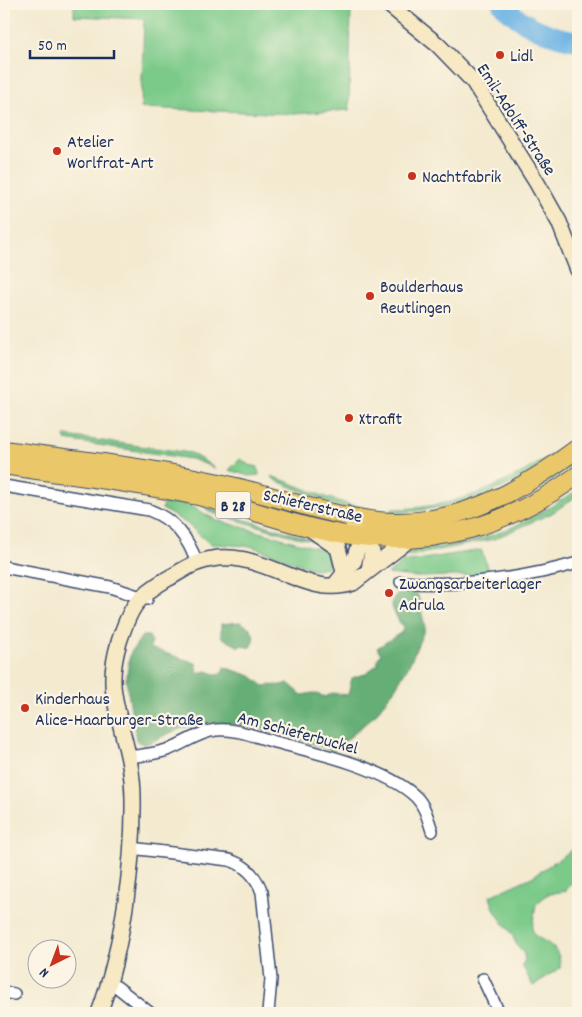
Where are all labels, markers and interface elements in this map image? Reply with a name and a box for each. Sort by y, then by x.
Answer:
scale bar [30,28,114,60]
text: 50 m [38,36,67,58]
place label: Lidl [510,45,534,70]
marker: Lidl [494,49,506,61]
street label: Emil-Adolff-Straße [469,59,561,181]
place label: Atelier Worlfrat-Art [67,131,154,177]
marker: Atelier Worlfrat-Art [51,145,63,157]
place label: Nachtfabrik [422,166,501,191]
marker: Nachtfabrik [406,170,418,182]
place label: Boulderhaus Reutlingen [380,276,464,322]
marker: Boulderhaus Reutlingen [364,290,376,302]
place label: Xtrafit [359,408,402,433]
marker: Xtrafit [343,412,355,424]
street label: Schieferstraße [260,484,365,531]
road number: B 28 [216,492,250,518]
place label: Zwangsarbeiterlager Adrula [399,573,542,619]
marker: Zwangsarbeiterlager Adrula [383,587,395,599]
place label: Kinderhaus Alice-Haarburger-Straße [35,688,204,734]
marker: Kinderhaus Alice-Haarburger-Straße [19,702,31,714]
street label: Am Schieferbuckel [234,706,361,763]
north arrow [28,940,78,990]
text: N [35,962,54,982]

